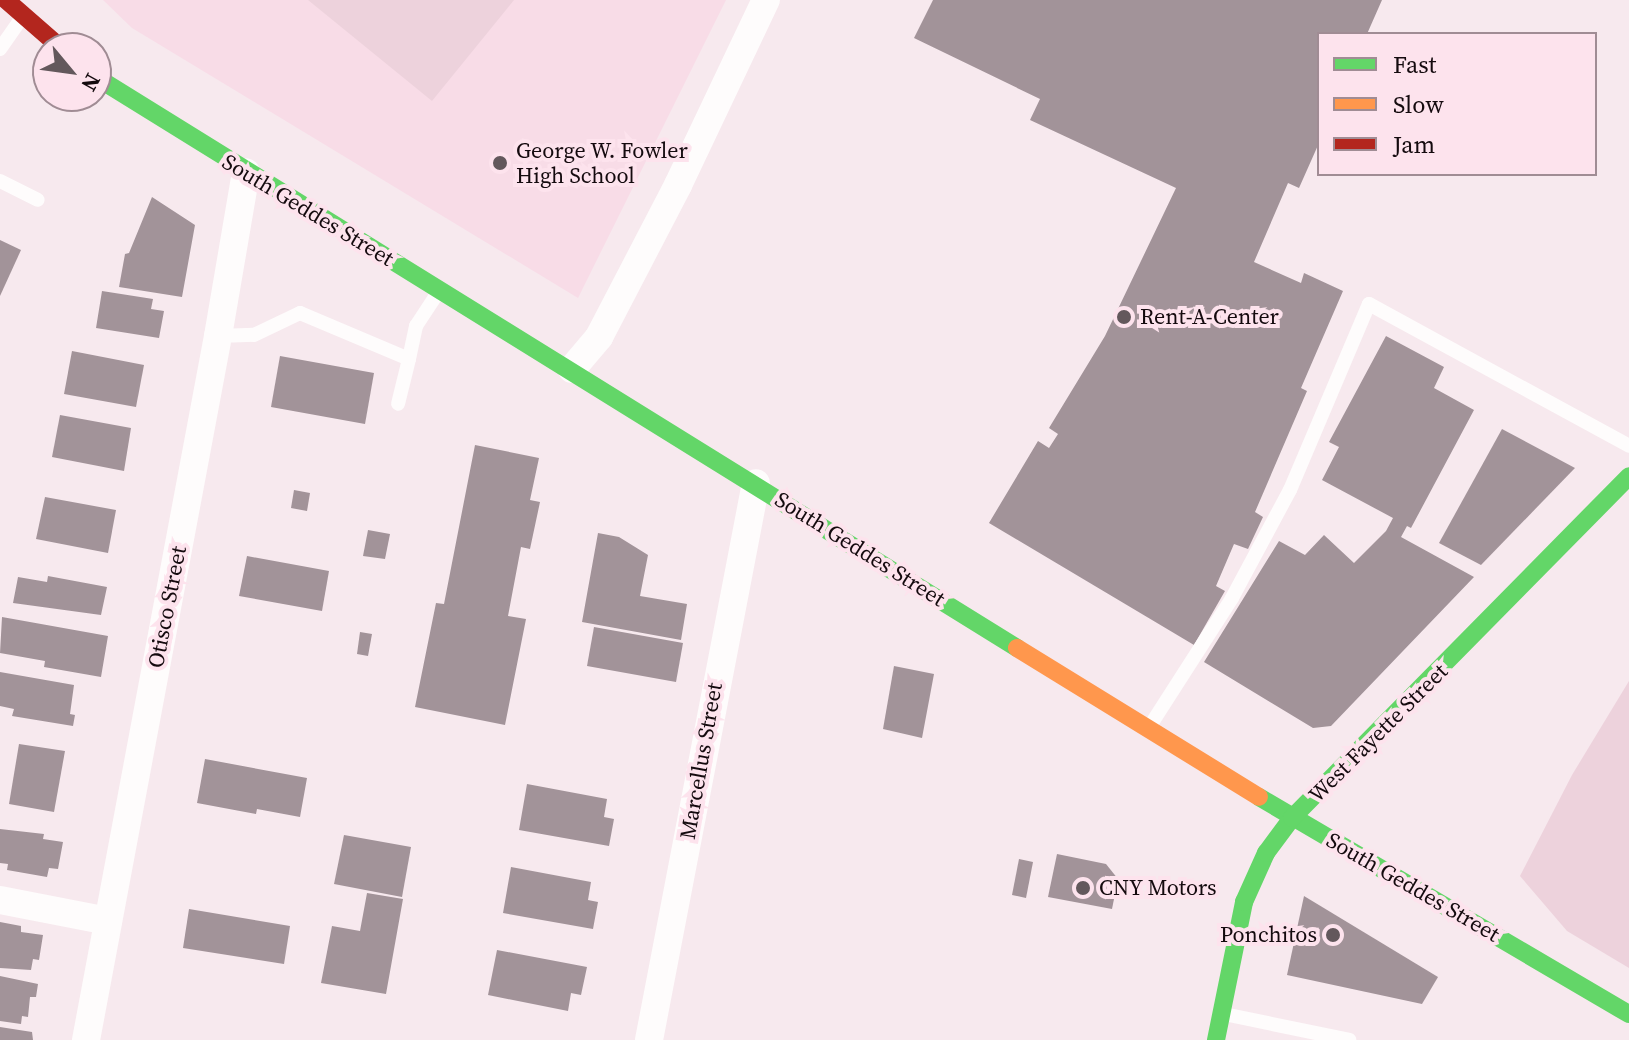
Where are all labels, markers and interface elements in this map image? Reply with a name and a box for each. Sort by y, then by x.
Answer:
north arrow [32,32,112,112]
legend [1317,32,1597,176]
text: Fast [1393,48,1436,81]
text: N [74,68,108,97]
text: Slow [1393,88,1444,121]
text: Jam [1393,128,1435,161]
place label: George W. Fowler High School [516,137,689,188]
street label: South Geddes Street [217,148,399,272]
marker: George W. Fowler High School [491,154,509,172]
place label: Rent-A-Center [1140,304,1279,330]
marker: Rent-A-Center [1115,308,1133,326]
street label: South Geddes Street [770,486,950,612]
street label: Otisco Street [142,544,192,670]
street label: West Fayette Street [1303,658,1453,808]
street label: Marcellus Street [674,681,728,841]
street label: South Geddes Street [1322,827,1504,947]
place label: CNY Motors [1099,875,1217,901]
marker: CNY Motors [1074,879,1092,897]
place label: Ponchitos [1220,922,1317,948]
marker: Ponchitos [1324,926,1342,944]

